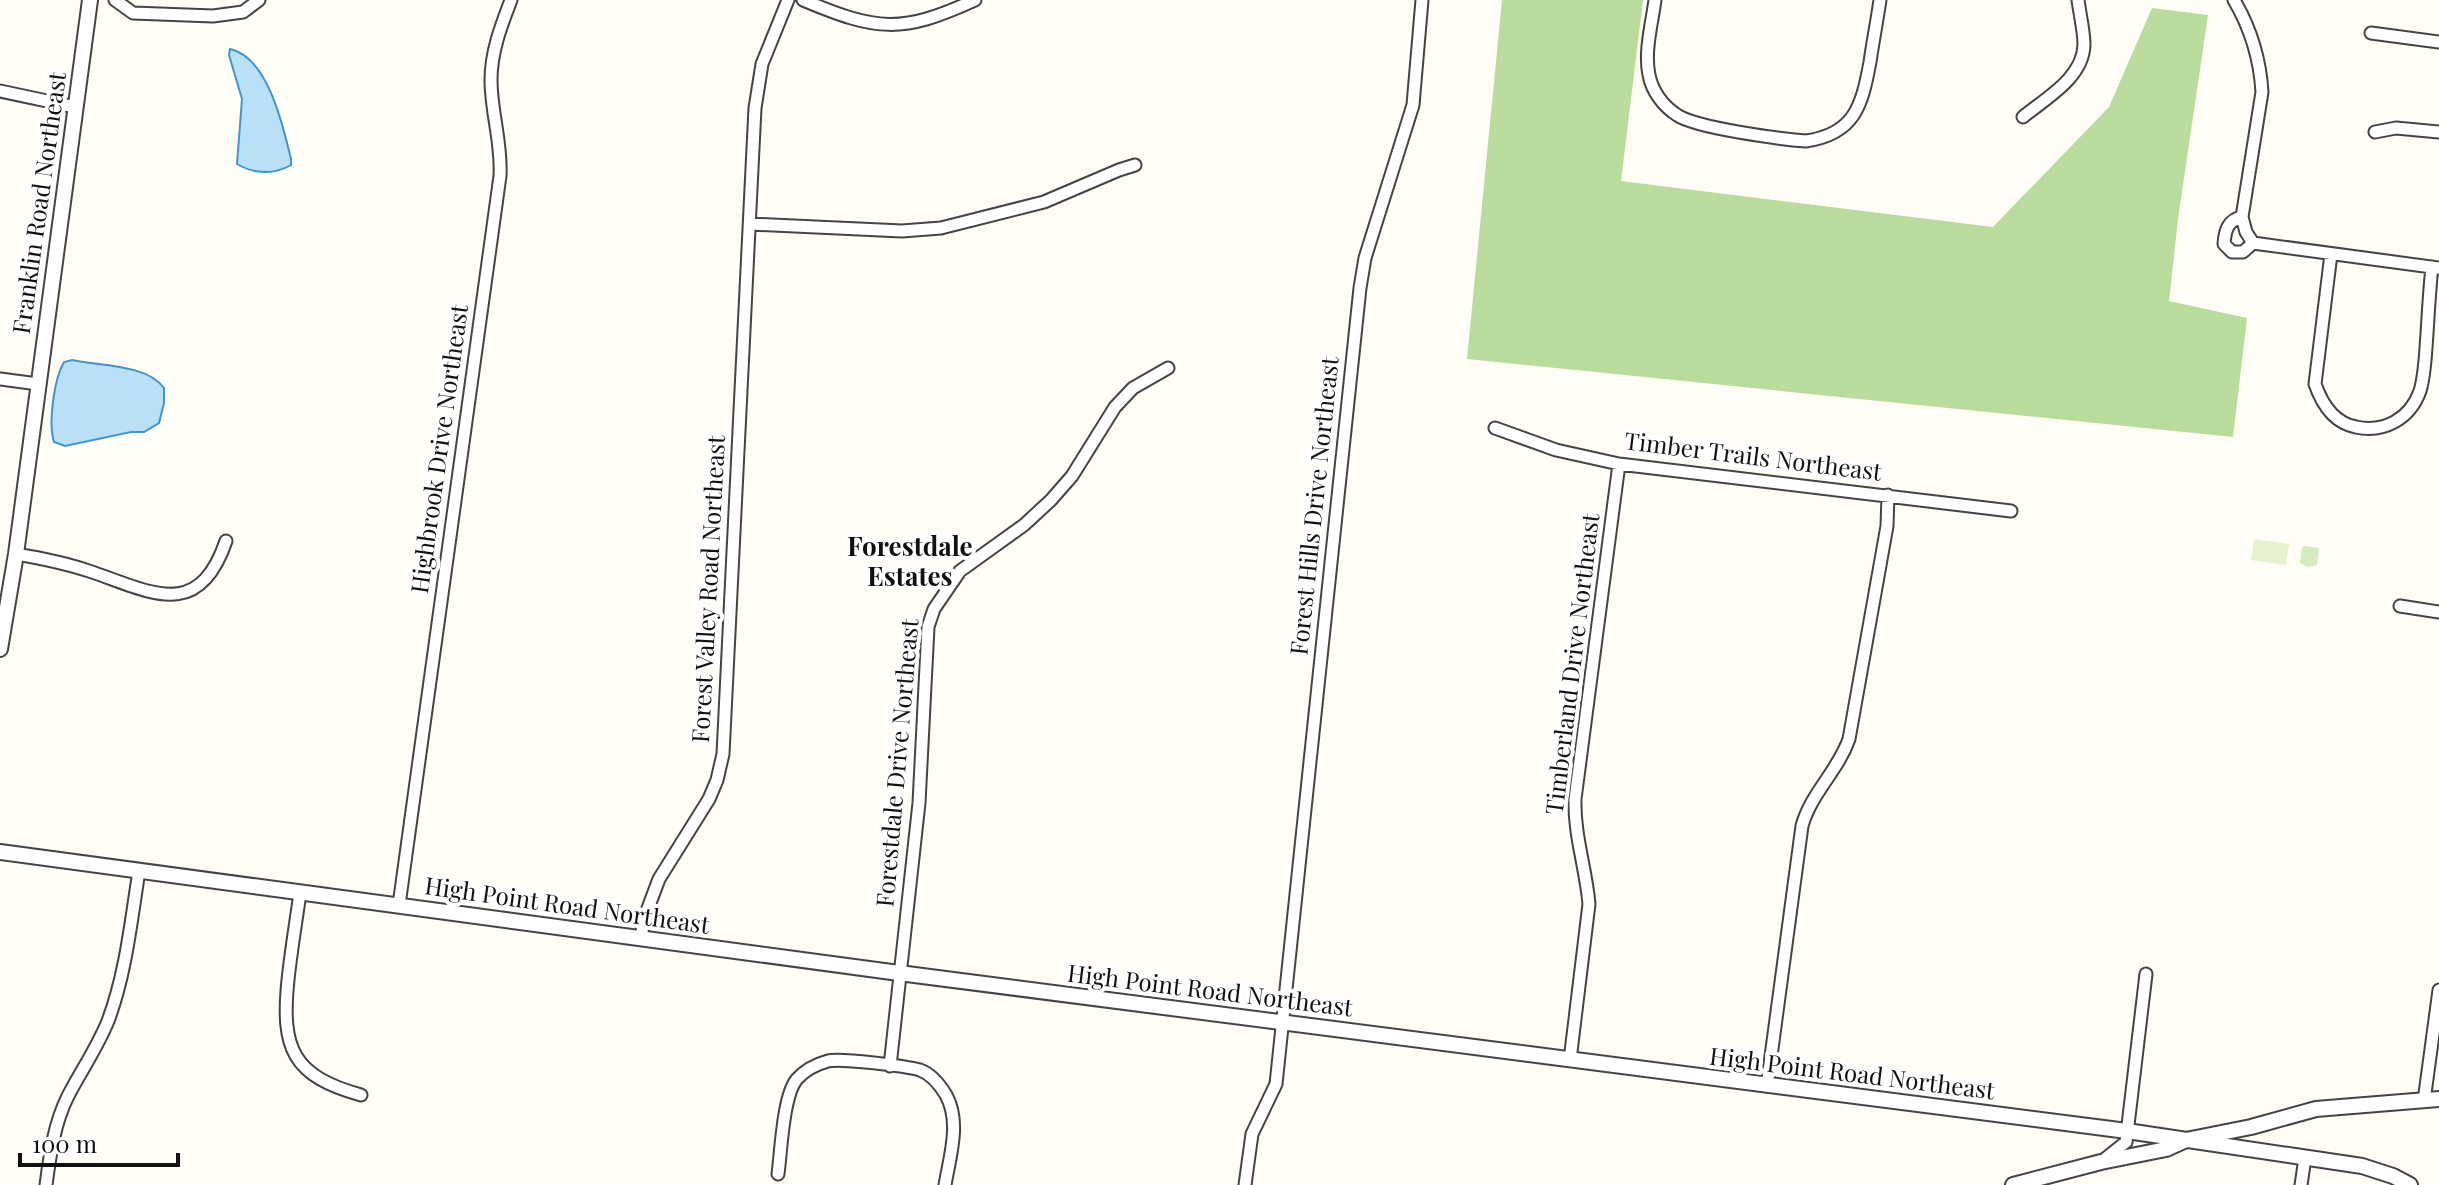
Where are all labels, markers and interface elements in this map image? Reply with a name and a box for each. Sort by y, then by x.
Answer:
street label: Franklin Road Northeast [4,69,72,336]
street label: Highbrook Drive Northeast [402,302,474,595]
street label: Forest Hills Drive Northeast [1281,354,1345,657]
street label: Timber Trails Northeast [1623,423,1884,487]
street label: Forest Valley Road Northeast [683,434,731,743]
street label: Timberland Drive Northeast [1537,511,1605,816]
district label: Forestdale Estates [847,528,973,593]
street label: Forestdale Drive Northeast [867,617,925,908]
street label: High Point Road Northeast [423,868,712,940]
street label: High Point Road Northeast [1066,956,1355,1022]
street label: High Point Road Northeast [1708,1039,1997,1105]
scale bar [20,1117,178,1167]
text: 100 m [32,1127,97,1159]

